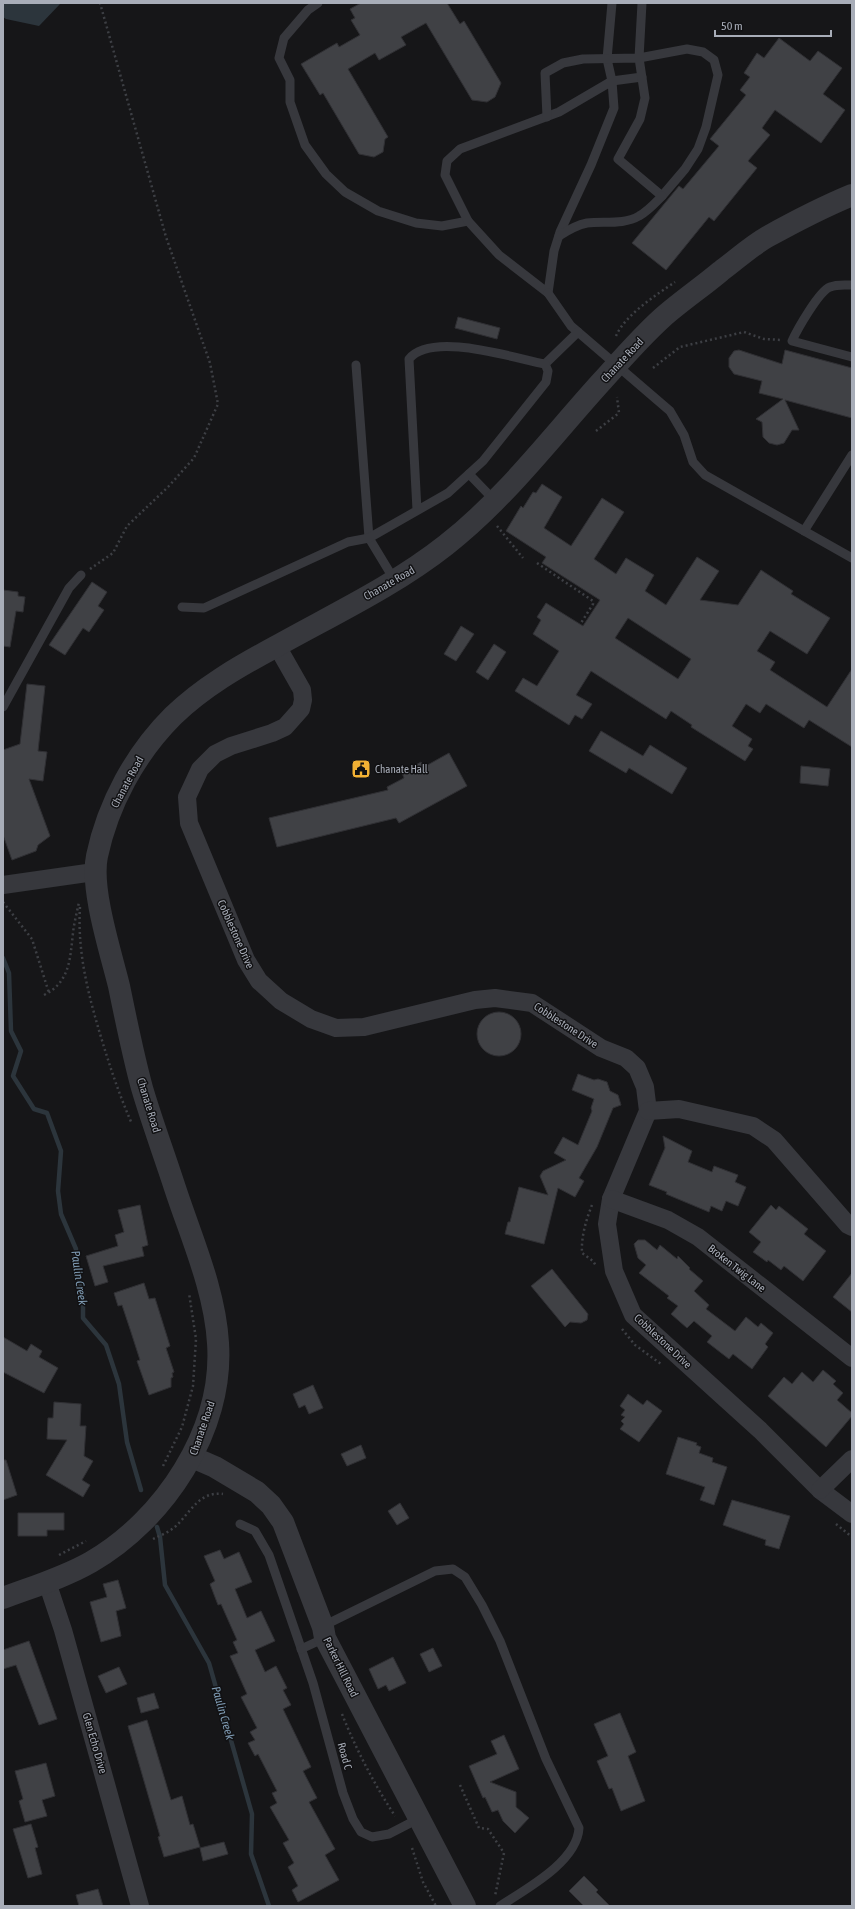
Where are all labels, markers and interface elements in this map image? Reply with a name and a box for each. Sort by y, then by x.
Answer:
scale bar [715,12,831,38]
text: 50 m [721,19,743,33]
street label: Chanate Road [598,335,646,385]
street label: Chanate Road [362,564,416,602]
street label: Chanate Road [108,754,146,810]
public building icon: Chanate Hall [350,758,372,780]
place label: Chanate Hall [375,763,428,775]
street label: Cobblestone Drive [216,898,256,970]
street label: Cobblestone Drive [532,1000,600,1050]
street label: Chanate Road [135,1076,163,1134]
street label: Broken Twig Lane [706,1242,768,1294]
water label: Paulin Creek [68,1250,90,1307]
street label: Cobblestone Drive [632,1311,694,1371]
street label: Chanate Road [187,1399,217,1457]
street label: Parker Hill Road [321,1635,361,1699]
water label: Paulin Creek [209,1685,238,1742]
street label: Glen Echo Drive [81,1711,109,1775]
street label: Road C [336,1741,354,1771]

